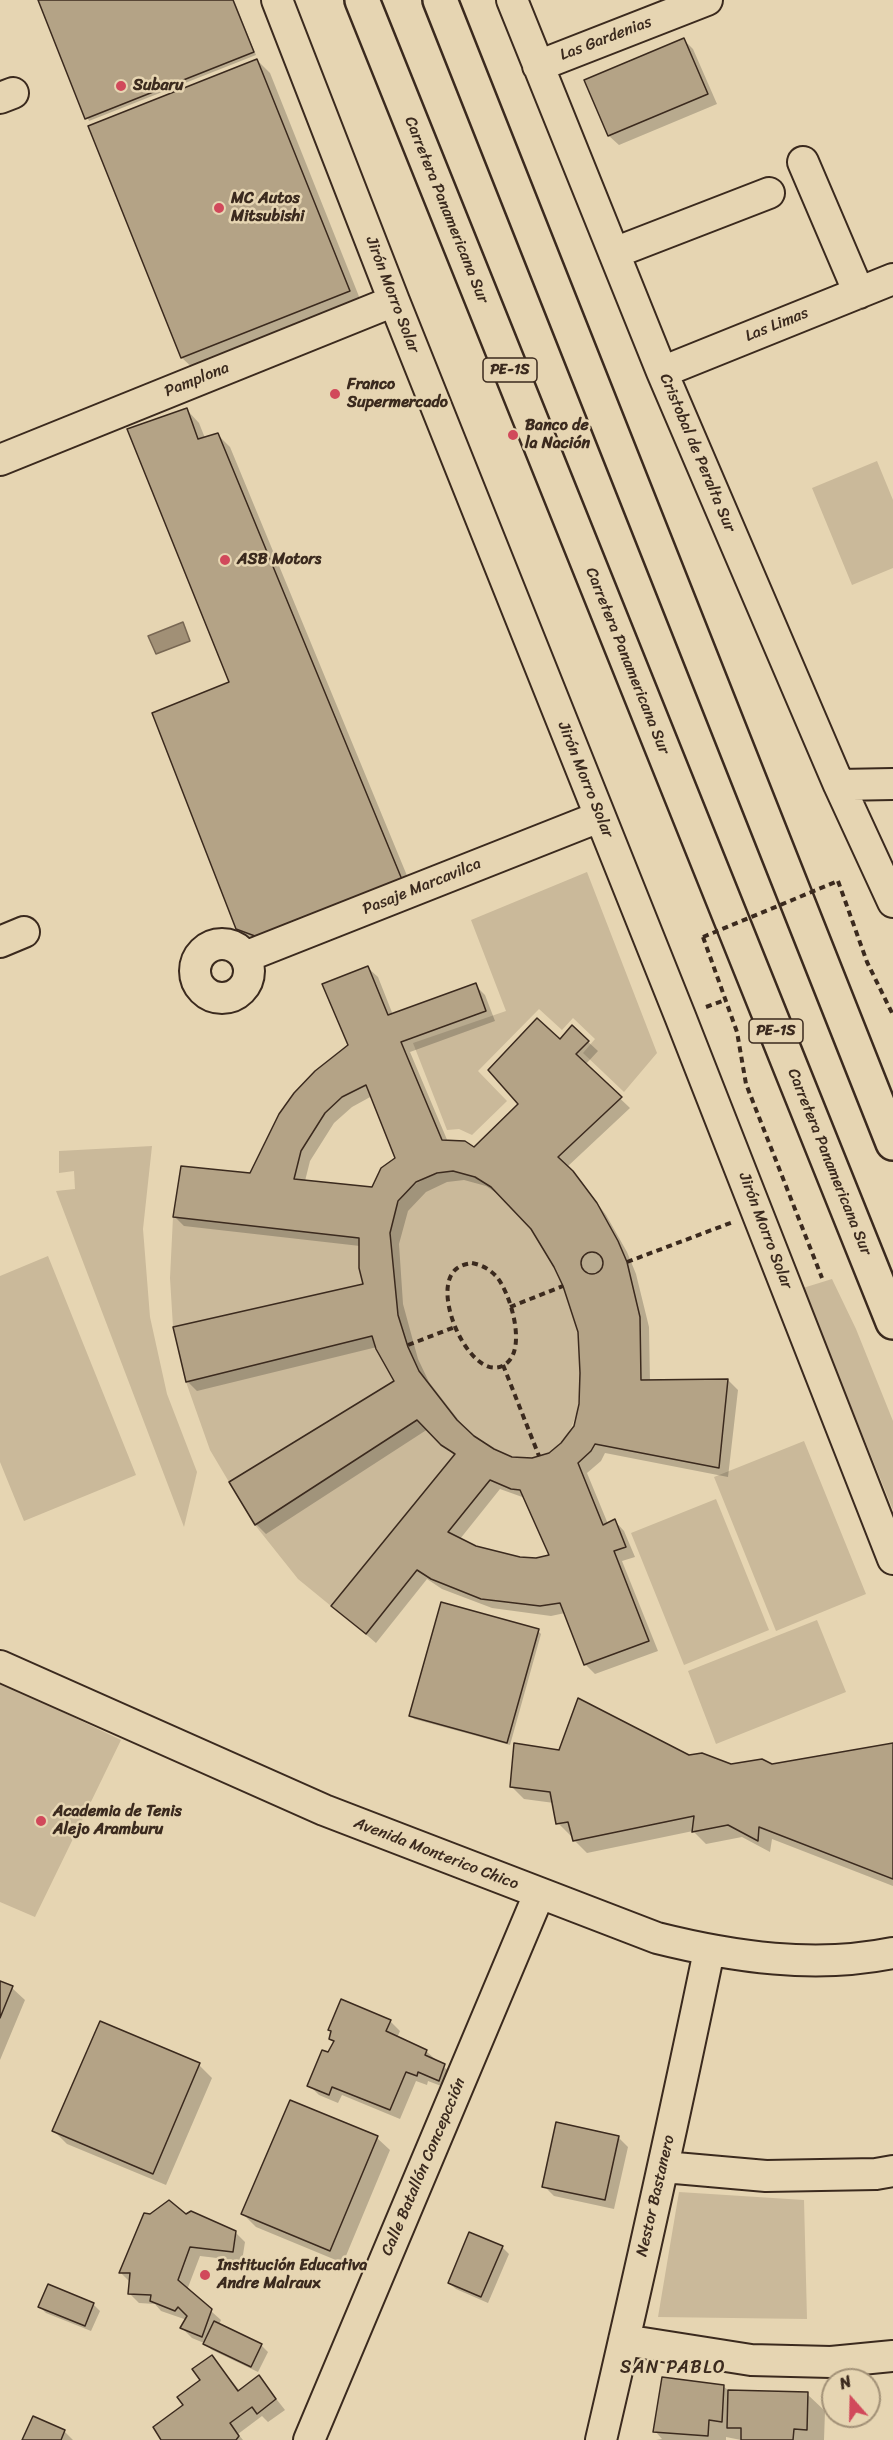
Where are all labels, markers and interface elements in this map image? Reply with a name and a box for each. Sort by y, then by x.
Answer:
street label: Las Gardenias [557,13,655,65]
place label: Subaru [133,76,184,96]
marker: Subaru [114,79,128,93]
street label: Carretera Panamericana Sur [400,114,492,306]
place label: MC Autos Mitsubishi [231,189,305,227]
marker: MC Autos Mitsubishi [212,201,226,215]
street label: Jirón Morro Solar [361,234,423,356]
street label: Las Limas [743,304,811,346]
street label: Pamplona [162,358,232,402]
road number: PE-1S [483,358,537,382]
street label: Cristobal de Peralta Sur [655,371,739,535]
place label: Franco Supermercado [347,375,448,413]
marker: Franco Supermercado [328,387,342,401]
place label: Banco de la Nación [525,416,590,454]
marker: Banco de la Nación [506,428,520,442]
place label: ASB Motors [237,550,321,570]
marker: ASB Motors [218,553,232,567]
street label: Carretera Panamericana Sur [581,565,673,757]
street label: Jirón Morro Solar [553,719,617,841]
street label: Pasaje Marcavilca [360,854,484,920]
road number: PE-1S [749,1019,803,1043]
street label: Carretera Panamericana Sur [783,1066,875,1258]
street label: Jirón Morro Solar [734,1170,796,1292]
place label: Academia de Tenis Alejo Aramburu [53,1802,182,1840]
marker: Academia de Tenis Alejo Aramburu [34,1814,48,1828]
street label: Avenida Monterico Chico [351,1814,521,1894]
street label: Calle Batallón Concepcción [378,2075,470,2259]
street label: Nestor Bastanero [633,2133,679,2259]
place label: Institución Educativa Andre Malraux [217,2256,367,2294]
marker: Institución Educativa Andre Malraux [198,2268,212,2282]
district label: SAN PABLO [620,2357,726,2379]
text: N [835,2367,856,2398]
north arrow [821,2368,881,2428]

